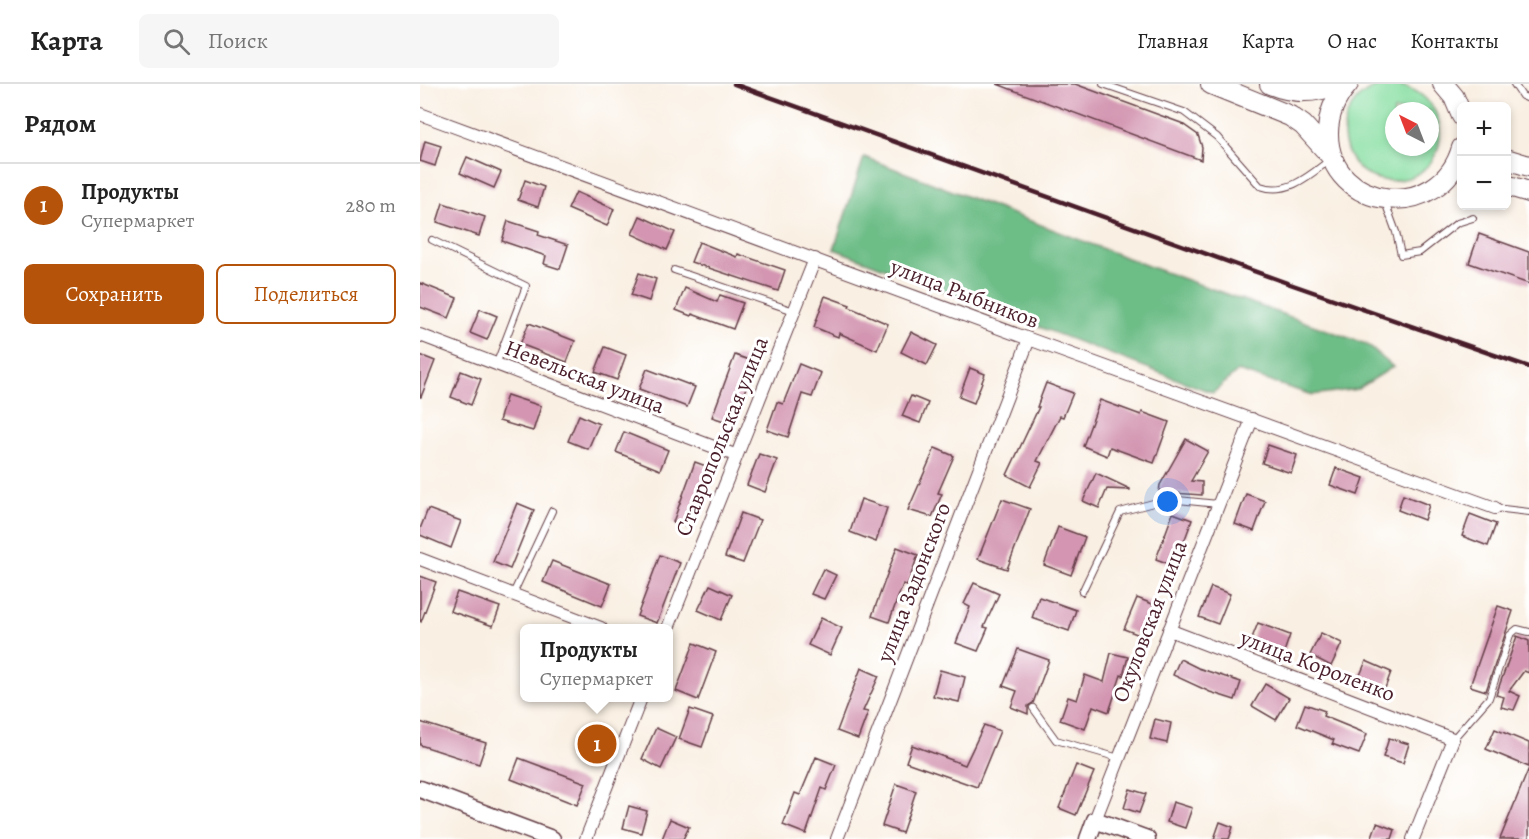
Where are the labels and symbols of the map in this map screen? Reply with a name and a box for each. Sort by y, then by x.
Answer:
north arrow [1385,102,1439,156]
street label: улица Рыбников [885,251,1043,336]
street label: Ставропольская улица [668,331,776,541]
street label: Невельская улица [500,333,670,422]
your location [1153,487,1182,516]
street label: улица Задонского [869,498,958,668]
street label: Окуловская улица [1105,535,1195,707]
street label: улица Короленко [1235,622,1399,709]
pin: 1 [578,722,616,766]

